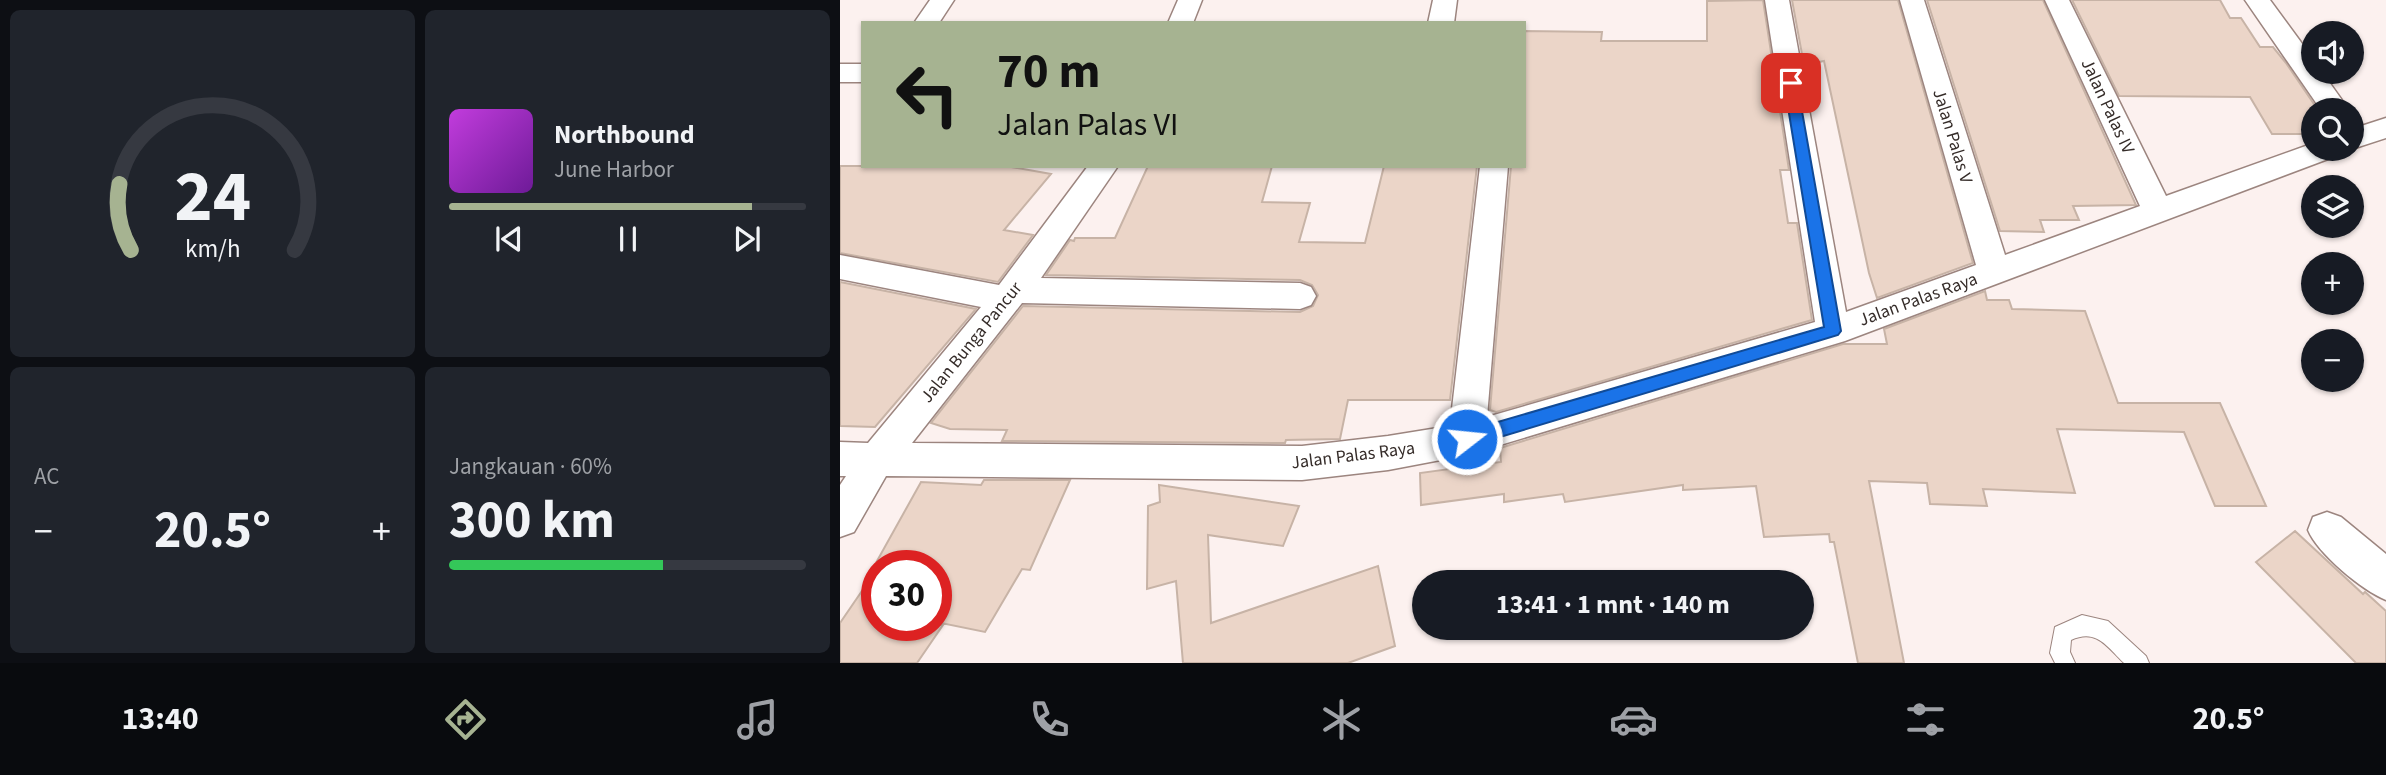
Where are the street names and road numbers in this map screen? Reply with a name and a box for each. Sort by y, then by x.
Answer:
street label: Jalan Palas IV [2075,55,2141,158]
street label: Jalan Palas V [1926,86,1979,187]
street label: Jalan Palas Raya [1855,266,1981,333]
street label: Jalan Bunga Pancur [915,276,1028,408]
street label: Jalan Palas Raya [1290,436,1416,475]

